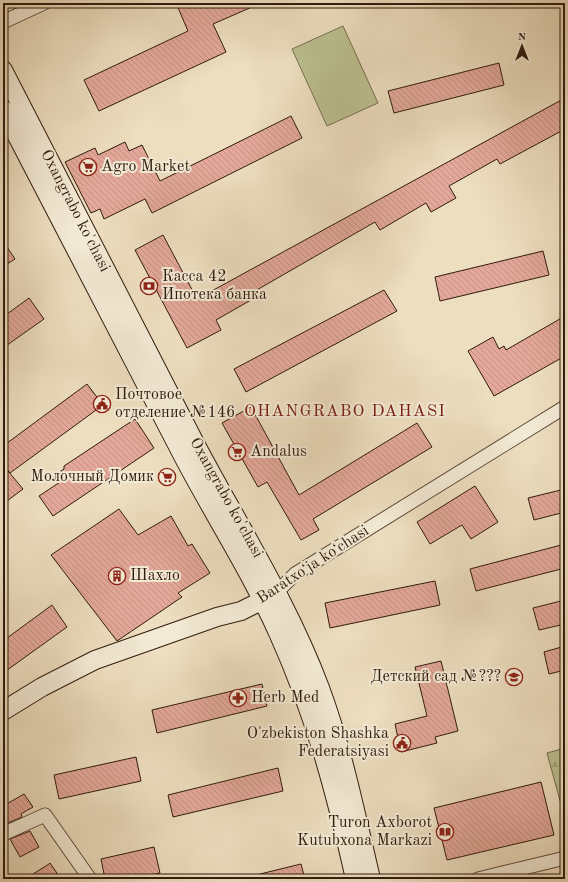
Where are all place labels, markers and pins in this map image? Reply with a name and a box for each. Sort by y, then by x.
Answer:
supermarket icon: Agro Market [78,157,98,177]
place label: Agro Market [101,159,190,175]
place label: Касса 42 Ипотека банка [162,269,267,303]
bank icon: Касса 42 Ипотека банка [139,276,159,296]
place label: Почтовое отделение №146 [115,387,235,421]
public building icon: Почтовое отделение №146 [92,394,112,414]
supermarket icon: Andalus [227,442,247,462]
place label: Andalus [250,444,307,460]
supermarket icon: Молочный Домик [157,467,177,487]
place label: Молочный Домик [31,469,154,485]
building icon: Шахло [107,566,127,586]
place label: Шахло [130,568,180,584]
school or university icon: Детский сад №??? [504,667,524,687]
place label: Детский сад №??? [371,669,501,685]
pharmacy icon: Herb Med [228,688,248,708]
place label: Herb Med [251,690,319,706]
place label: O'zbekiston Shashka Federatsiyasi [247,726,389,760]
public building icon: O'zbekiston Shashka Federatsiyasi [392,733,412,753]
place label: Turon Axborot Kutubxona Markazi [297,815,432,849]
library icon: Turon Axborot Kutubxona Markazi [435,822,455,842]

